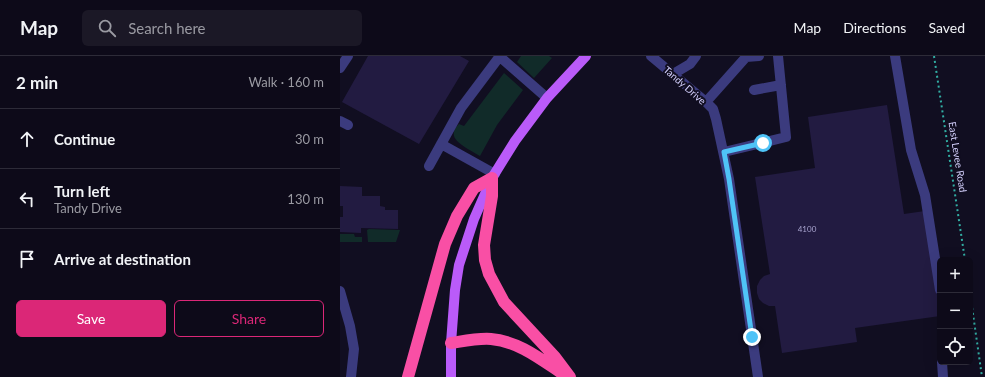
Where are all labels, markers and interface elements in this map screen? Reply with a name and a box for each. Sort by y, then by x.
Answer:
search box [82,10,362,46]
text: Map [20,16,58,39]
icon: search [96,17,118,39]
text: Search here [128,19,206,37]
text: Map [794,19,821,36]
text: Directions [843,19,906,36]
text: Saved [928,19,965,36]
street label: Tandy Drive [661,63,709,107]
text: 2 min [16,72,58,93]
text: Walk · 160 m [248,74,324,90]
street label: East Levee Road [946,121,970,193]
icon: ahead [16,128,38,150]
text: Continue [54,130,115,148]
text: 30 m [295,131,324,147]
route start [754,134,772,152]
text: Turn left [54,182,110,200]
icon: left [16,188,38,210]
text: 130 m [287,191,324,207]
text: Tandy Drive [54,200,122,216]
house number: 4100 [798,224,817,234]
icon: arrive [16,248,38,270]
text: Arrive at destination [54,250,191,268]
map controls [937,257,973,365]
button: + [937,257,973,293]
button: − [937,293,973,329]
button: Save [16,300,166,337]
button: Share [174,300,324,337]
route end [743,328,761,346]
button: locate [937,329,973,365]

